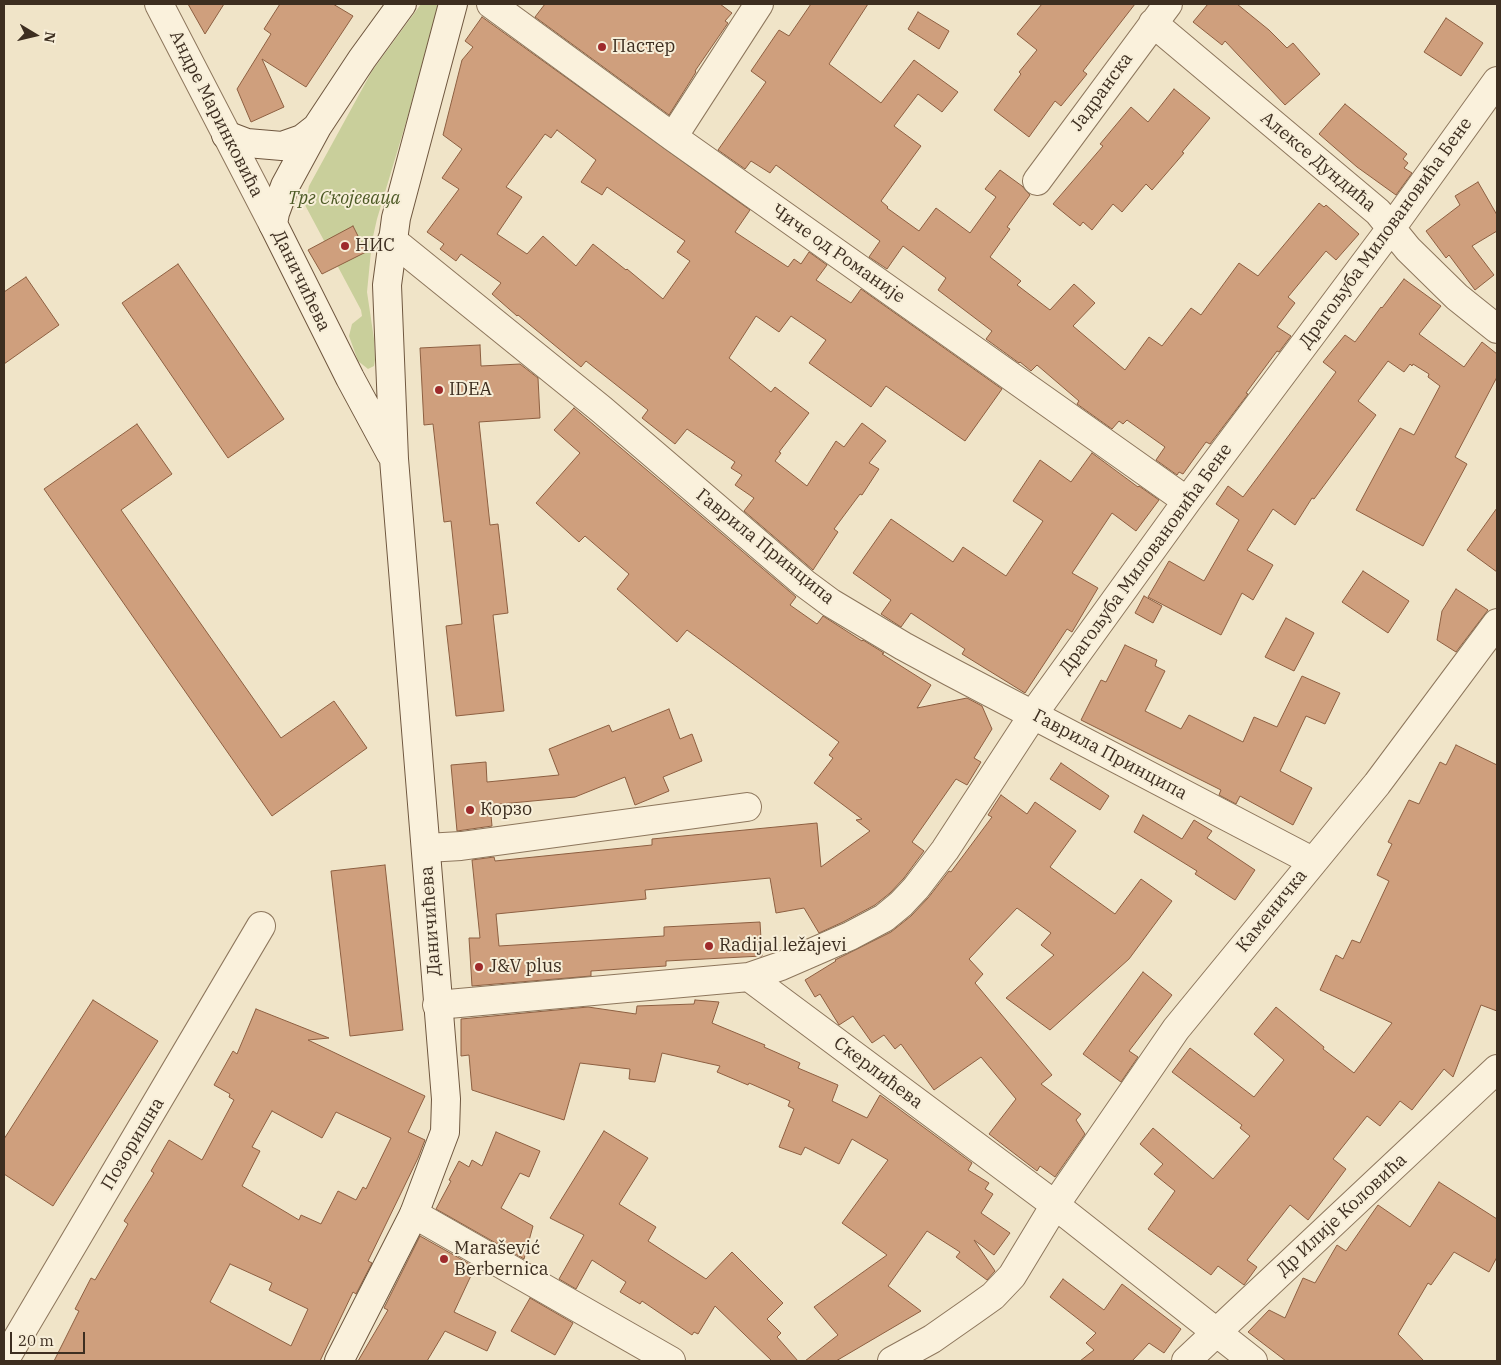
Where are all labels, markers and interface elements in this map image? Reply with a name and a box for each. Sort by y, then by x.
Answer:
north arrow [10,10,60,60]
street label: Андре Маринковића [165,27,267,201]
text: N [40,30,60,44]
place label: Пастер [612,36,675,58]
marker: Пастер [596,41,608,53]
street label: Јадранска [1066,49,1138,135]
street label: Алексе Дундића [1256,107,1380,217]
street label: Драгољуба Миловановића Бене [1295,114,1477,352]
park label: Трг Скојеваца [288,188,400,210]
street label: Чиче од Романије [767,200,909,308]
street label: Даничићева [267,227,335,335]
place label: НИС [355,235,395,257]
marker: НИС [339,240,351,252]
place label: IDEA [449,379,492,401]
marker: IDEA [433,384,445,396]
street label: Драгољуба Миловановића Бене [1055,440,1237,678]
street label: Гаврила Принципа [692,485,838,609]
street label: Гаврила Принципа [1029,705,1191,805]
place label: Корзо [480,799,532,821]
marker: Корзо [464,804,476,816]
street label: Даничићева [416,865,446,977]
street label: Каменичка [1232,865,1312,957]
place label: Radijal ležajevi [719,935,847,957]
marker: Radijal ležajevi [703,940,715,952]
place label: J&V plus [489,956,562,978]
marker: J&V plus [473,961,485,973]
street label: Скерлићева [829,1032,927,1114]
street label: Позоришна [97,1094,169,1194]
street label: Др Илије Коловића [1273,1149,1411,1281]
place label: Marašević Berbernica [454,1238,548,1280]
marker: Marašević Berbernica [438,1253,450,1265]
scale bar [12,1322,88,1354]
text: 20 m [18,1331,54,1350]

